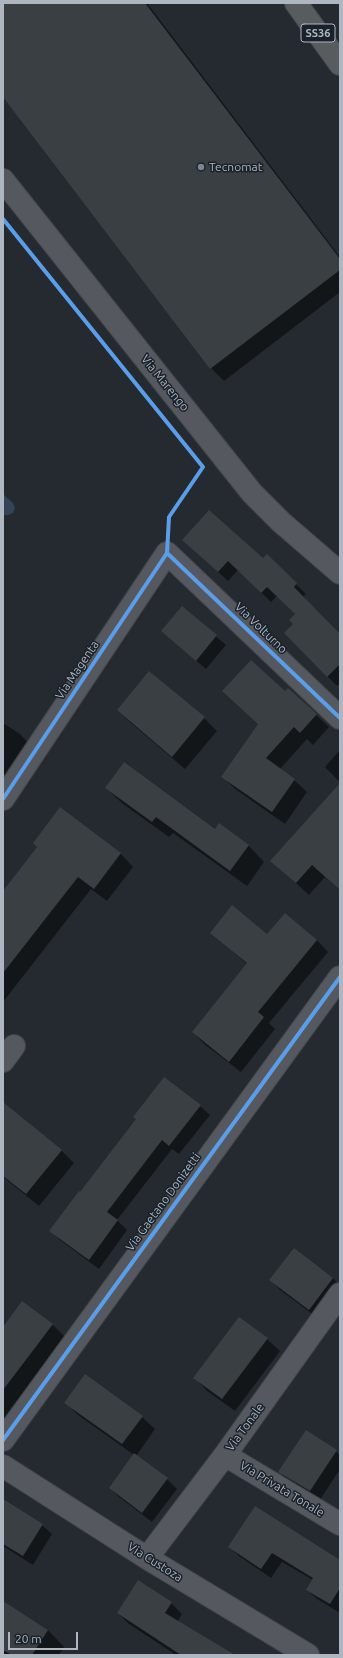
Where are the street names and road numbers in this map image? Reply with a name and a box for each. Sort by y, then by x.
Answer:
road number: SS36 [301,24,335,42]
street label: Via Marengo [138,352,192,414]
street label: Via Volturno [232,599,290,657]
street label: Via Magenta [52,638,102,702]
street label: Via Gaetano Donizetti [123,1150,203,1254]
street label: Via Tonale [223,1400,267,1454]
street label: Via Privata Tonale [237,1458,327,1520]
street label: Via Custoza [125,1539,185,1585]

